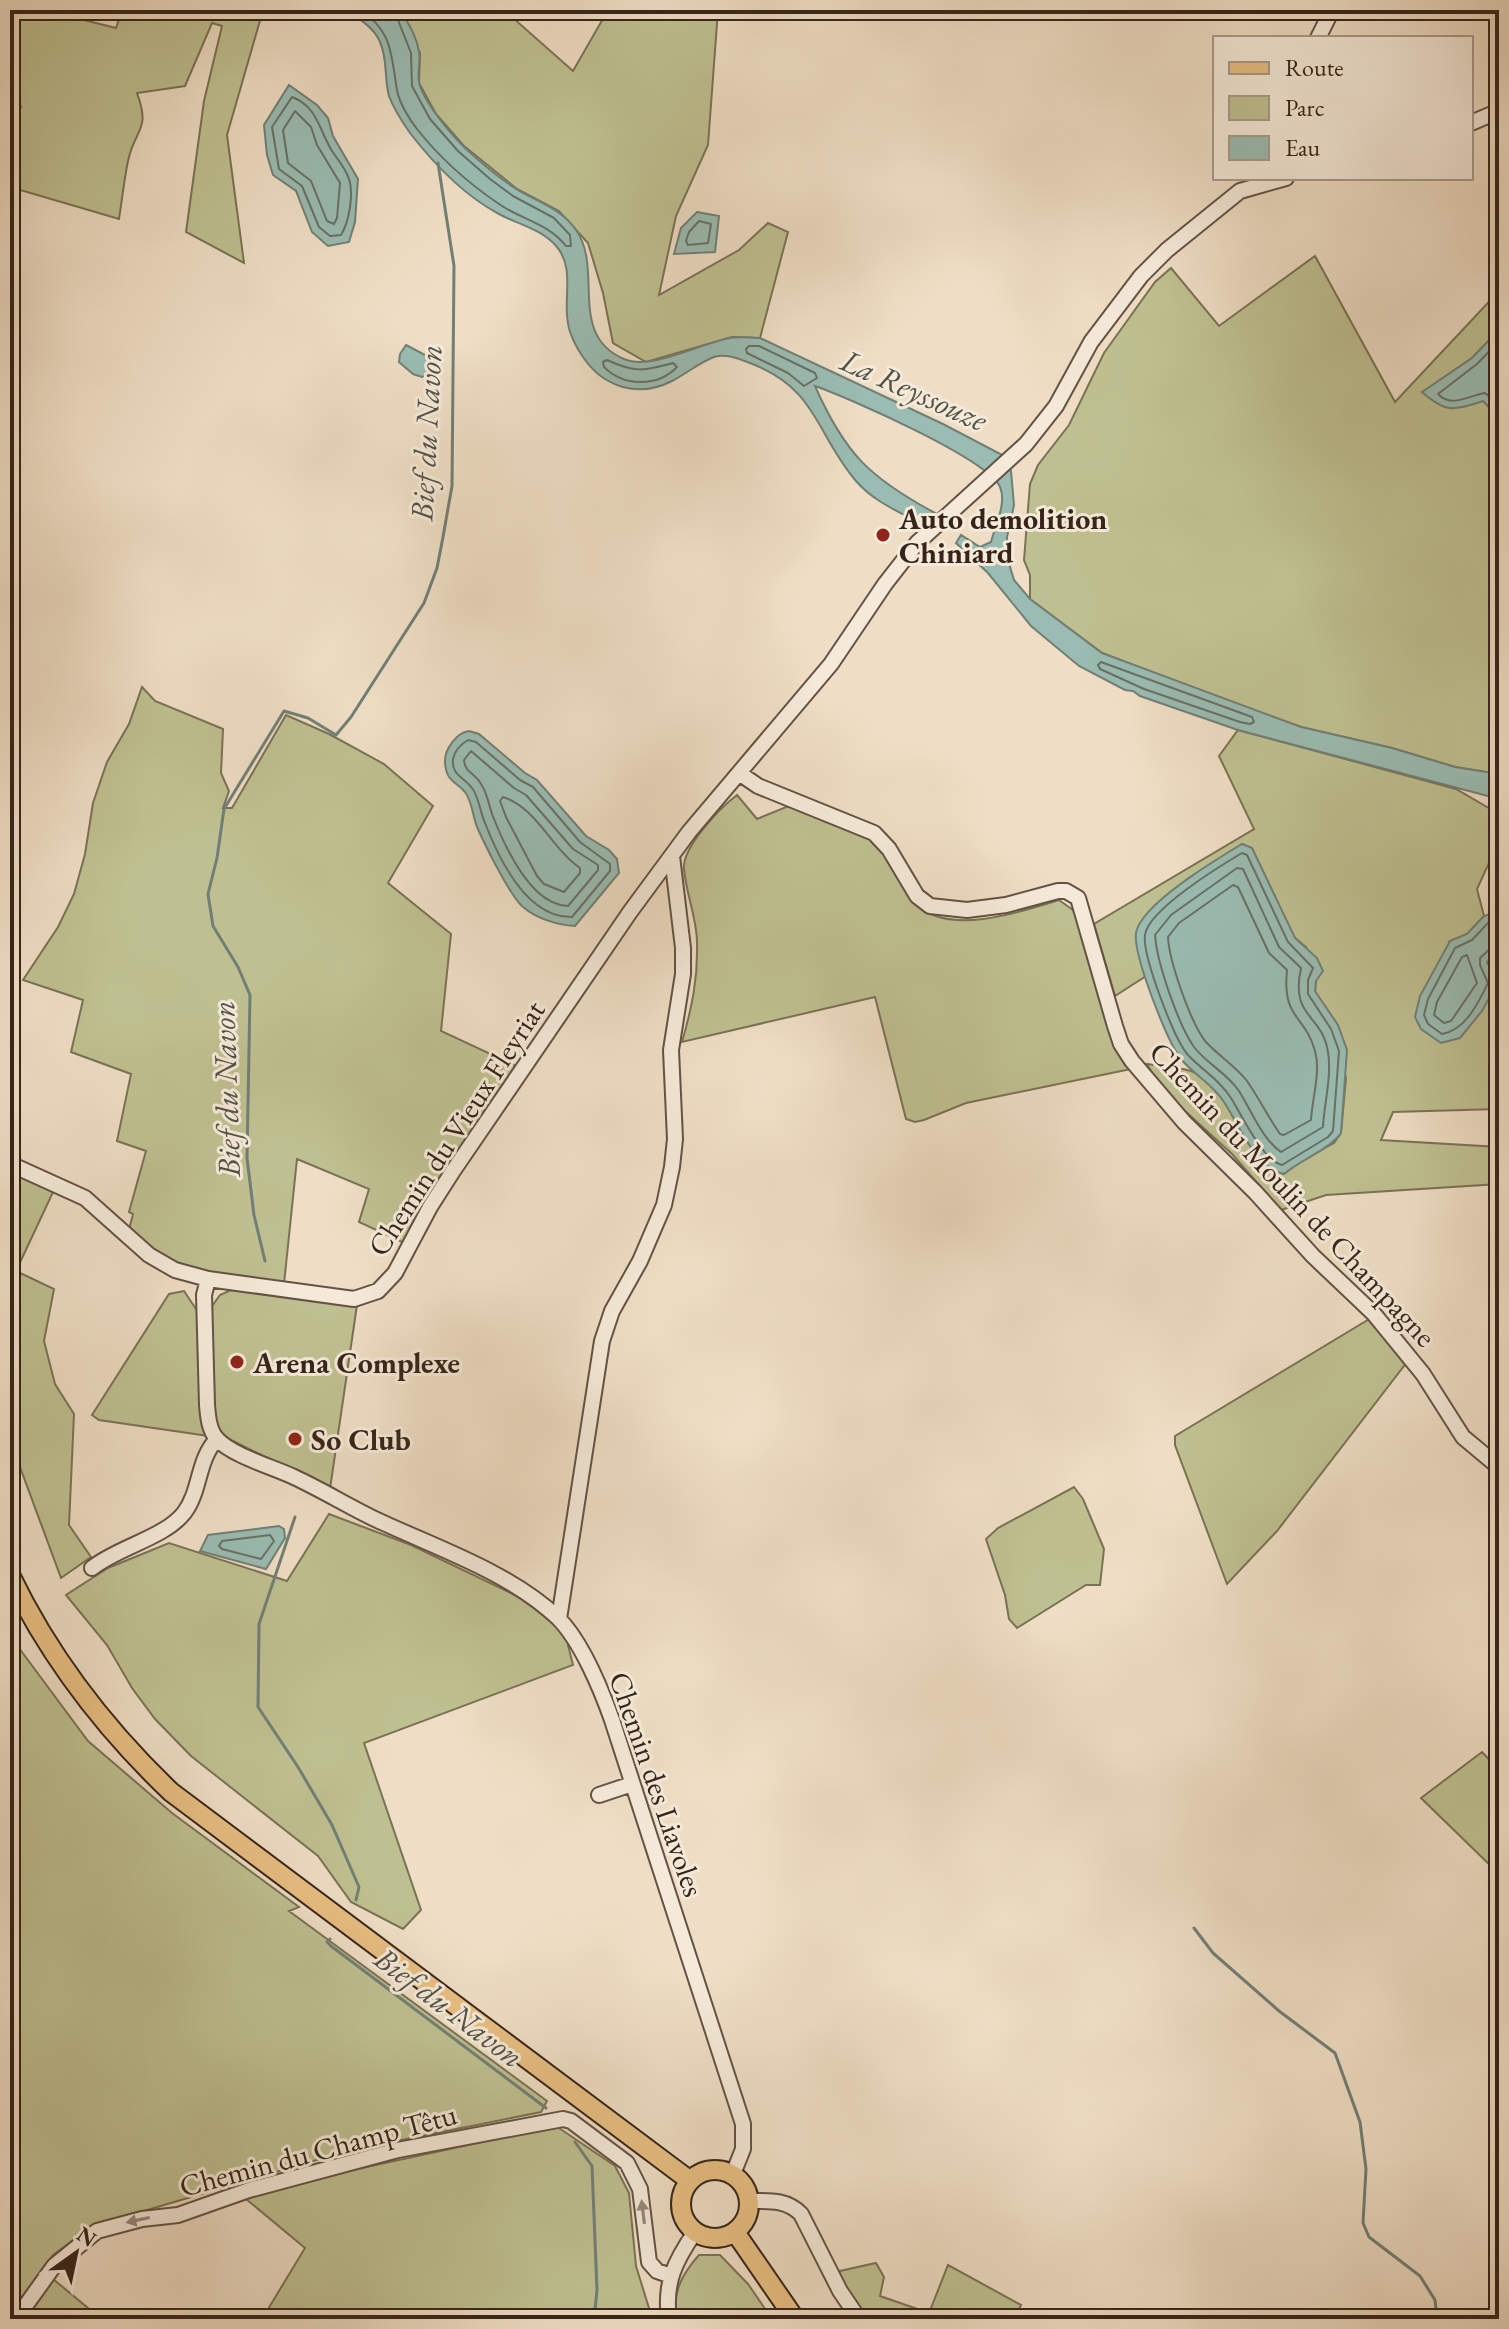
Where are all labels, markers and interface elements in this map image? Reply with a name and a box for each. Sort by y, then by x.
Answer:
legend [1213,36,1473,180]
text: Route [1285,52,1344,83]
text: Parc [1285,92,1324,123]
text: Eau [1285,132,1321,163]
water label: La Reyssouze [833,339,995,441]
water label: Bief du Navon [400,344,452,523]
place label: Auto demolition Chiniard [898,499,1107,572]
marker: Auto demolition Chiniard [874,526,892,544]
street label: Chemin du Vieux Fleyriat [359,992,554,1263]
water label: Bief du Navon [202,1000,250,1179]
street label: Chemin du Moulin de Champagne [1141,1033,1445,1355]
place label: Arena Complexe [252,1343,460,1382]
marker: Arena Complexe [228,1353,246,1371]
place label: So Club [311,1420,411,1459]
marker: So Club [286,1430,304,1448]
street label: Chemin des Liavoles [600,1666,714,1902]
water label: Bief du Navon [365,1937,532,2077]
street label: Chemin du Champ Têtu [175,2094,461,2206]
one-way arrow [636,2199,649,2224]
north arrow [36,2213,116,2293]
one-way arrow [126,2215,151,2227]
text: N [71,2220,102,2254]

